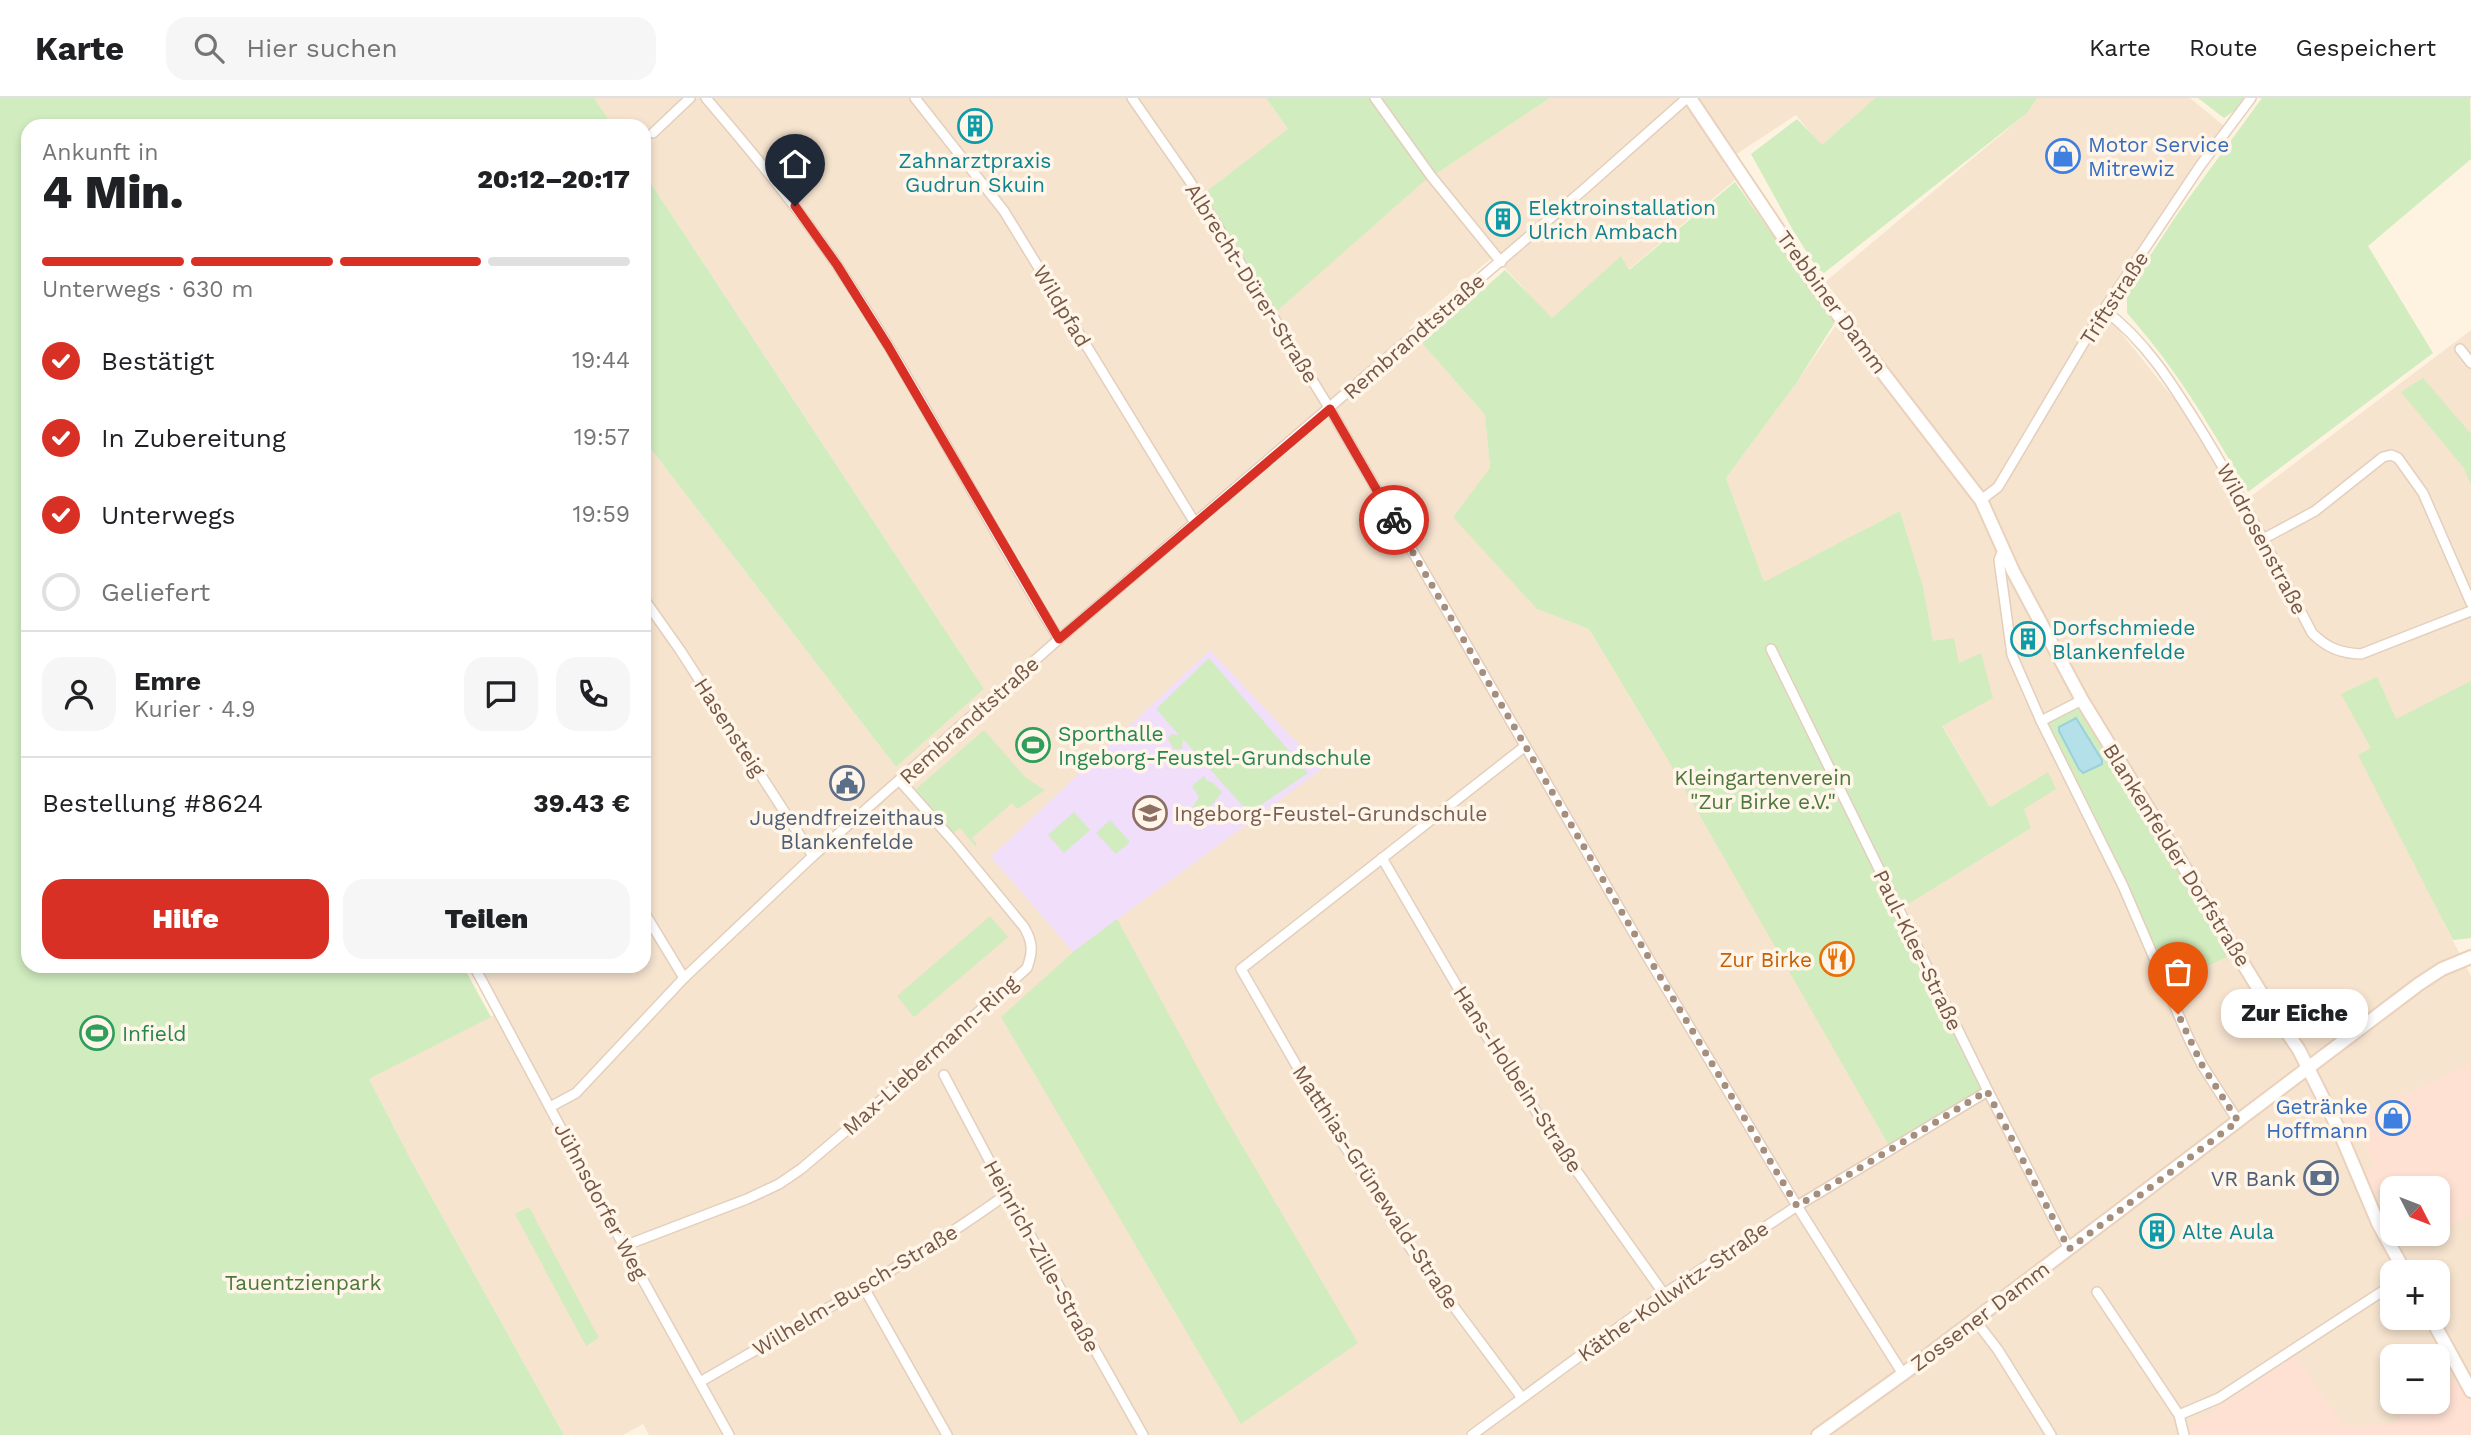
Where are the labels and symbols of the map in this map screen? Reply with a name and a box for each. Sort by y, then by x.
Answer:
building icon: Zahnarztpraxis Gudrun Skuin [956,107,994,145]
place label: Motor Service Mitrewiz [2088,132,2229,181]
pin [765,134,825,206]
shop icon: Motor Service Mitrewiz [2044,137,2082,175]
place label: Zahnarztpraxis Gudrun Skuin [899,148,1051,197]
street label: Albrecht-Dürer-Straße [1180,178,1324,388]
place label: Elektroinstallation Ulrich Ambach [1528,195,1716,244]
building icon: Elektroinstallation Ulrich Ambach [1484,200,1522,238]
street label: Trebbiner Damm [1772,226,1892,378]
street label: Triftstraße [2075,247,2153,349]
street label: Wildpfad [1028,261,1096,351]
street label: Rembrandtstraße [1338,268,1490,404]
street label: Wildrosenstraße [2212,459,2312,619]
courier [1359,485,1429,555]
place label: Dorfschmiede Blankenfelde [2052,615,2195,664]
building icon: Dorfschmiede Blankenfelde [2009,620,2047,658]
street label: Rembrandtstraße [894,651,1044,789]
street label: Hasensteig [689,673,771,782]
place label: Sporthalle Ingeborg-Feustel-Grundschule [1058,721,1371,770]
sports icon: Sporthalle Ingeborg-Feustel-Grundschule [1014,726,1052,764]
street label: Blankenfelder Dorfstraße [2098,739,2256,971]
public building icon: Jugendfreizeithaus Blankenfelde [828,764,866,802]
park label: Kleingartenverein "Zur Birke e.V." [1674,765,1852,814]
school or university icon: Ingeborg-Feustel-Grundschule [1131,794,1169,832]
place label: Ingeborg-Feustel-Grundschule [1174,801,1487,826]
place label: Jugendfreizeithaus Blankenfelde [750,805,944,854]
street label: Paul-Klee-Straße [1868,865,1968,1035]
restaurant icon: Zur Birke [1818,940,1856,978]
pin [2148,942,2208,1014]
place label: Zur Birke [1719,947,1812,972]
street label: Max-Liebermann-Ring [837,969,1023,1140]
street label: Hans-Holbein-Straße [1448,981,1588,1177]
callout: Zur Eiche [2220,990,2367,1038]
sports icon: Infield [78,1014,116,1052]
place label: Infield [122,1021,187,1046]
street label: Matthias-Grünewald-Straße [1288,1060,1464,1314]
place label: Getränke Hoffmann [2266,1094,2368,1143]
shop icon: Getränke Hoffmann [2374,1099,2412,1137]
street label: Jühnsdorfer Weg [549,1118,653,1284]
street label: Heinrich-Zille-Straße [979,1156,1105,1356]
bank icon: VR Bank [2302,1159,2340,1197]
place label: VR Bank [2211,1166,2296,1191]
north arrow [2380,1176,2450,1246]
building icon: Alte Aula [2138,1212,2176,1250]
street label: Käthe-Kollwitz-Straße [1573,1216,1773,1366]
street label: Wilhelm-Busch-Straße [748,1219,962,1361]
place label: Alte Aula [2182,1219,2274,1244]
street label: Zossener Damm [1906,1256,2054,1376]
park label: Tauentzienpark [225,1270,381,1295]

